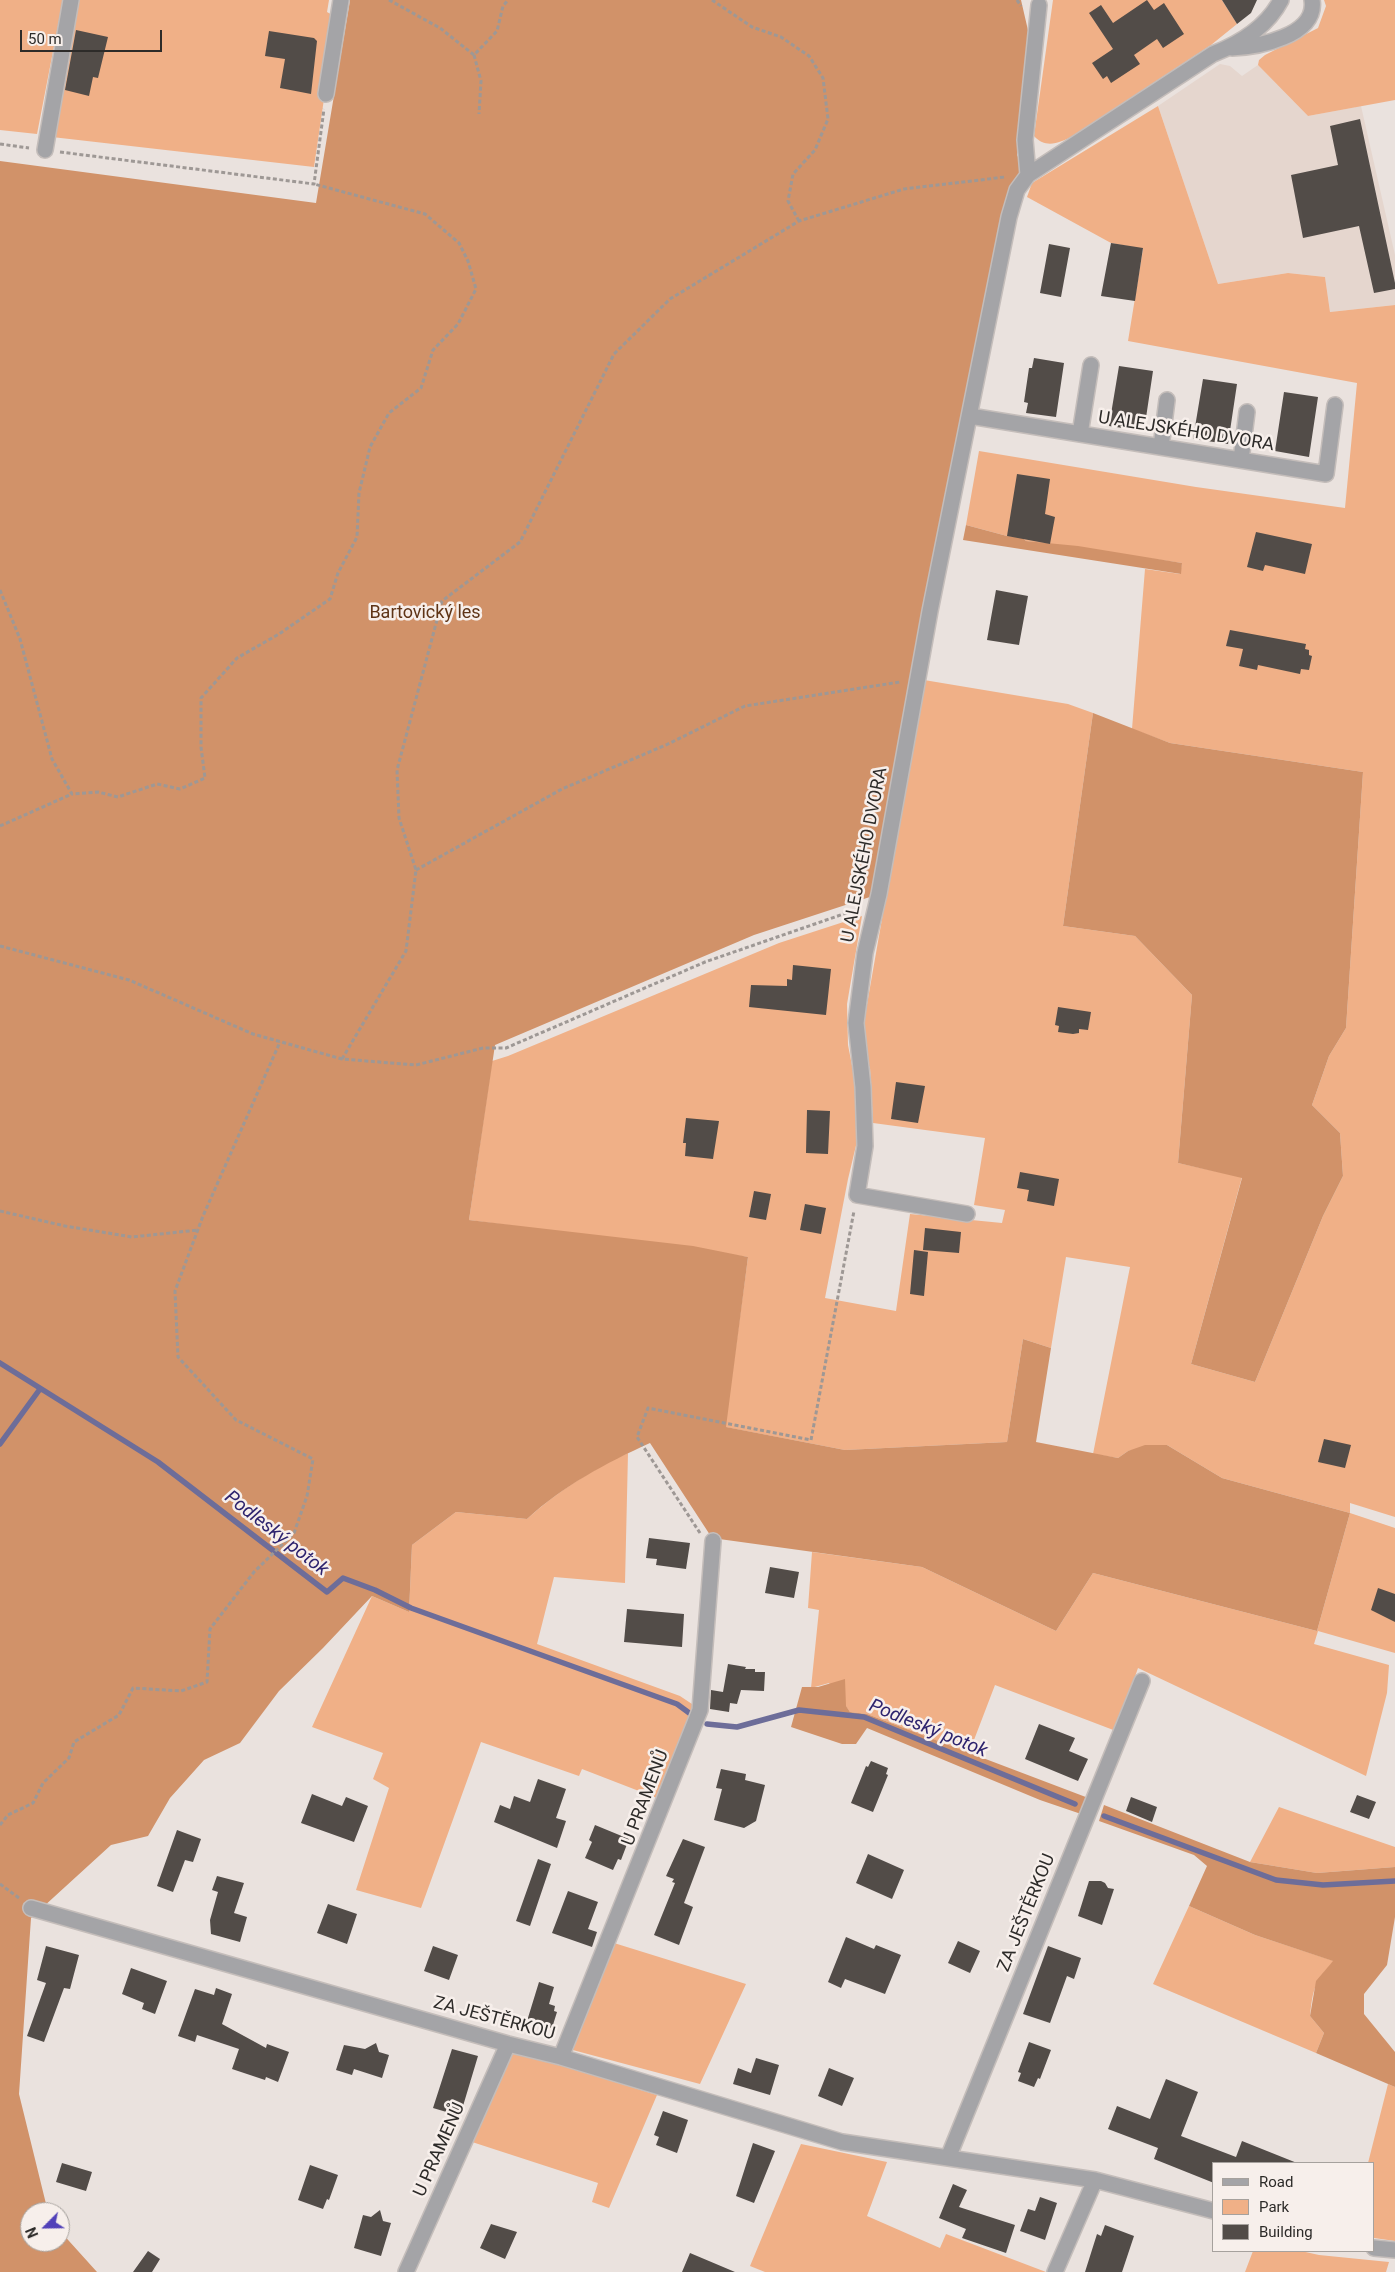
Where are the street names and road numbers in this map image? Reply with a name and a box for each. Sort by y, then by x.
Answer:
street label: U ALEJSKÉHO DVORA [1096,407,1276,457]
street label: U ALEJSKÉHO DVORA [837,766,893,944]
street label: U PRAMENŮ [618,1747,674,1849]
street label: ZA JEŠTĚRKOU [994,1851,1060,1975]
street label: ZA JEŠTĚRKOU [431,1992,557,2046]
street label: U PRAMENŮ [410,2100,470,2200]

